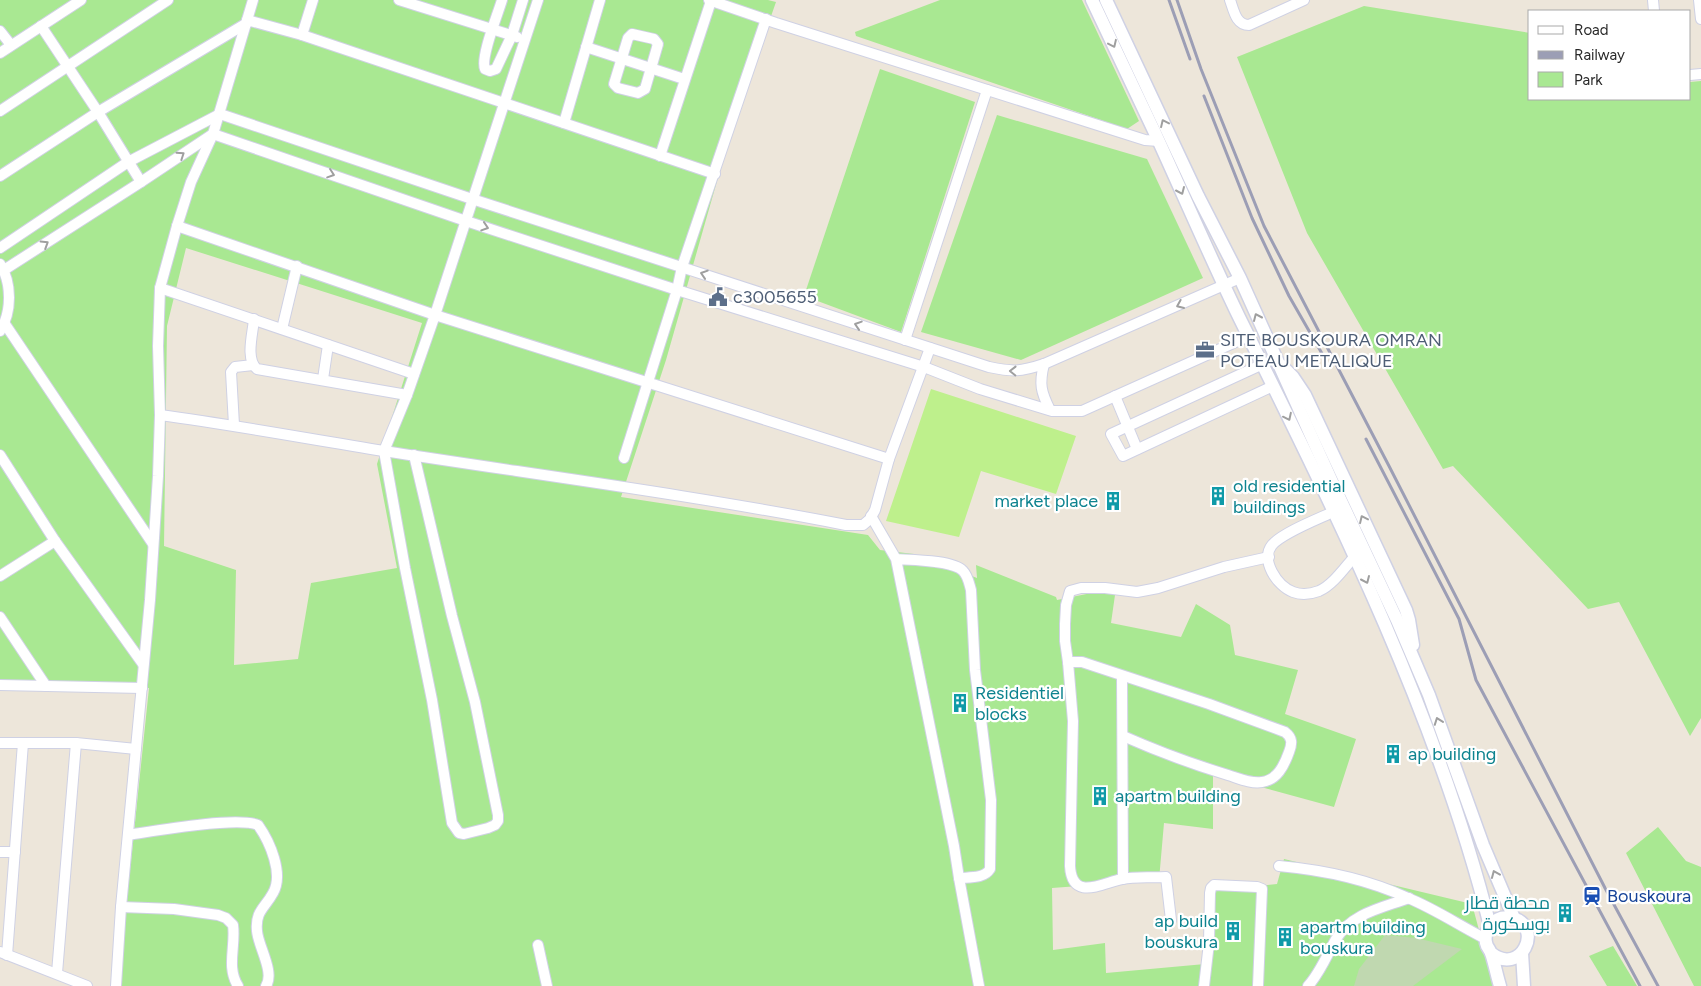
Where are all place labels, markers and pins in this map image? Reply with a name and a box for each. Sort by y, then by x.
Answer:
public building icon: c3005655 [707,286,729,308]
place label: c3005655 [733,286,817,308]
place label: SITE BOUSKOURA OMRAN POTEAU METALIQUE [1220,329,1442,372]
office icon: SITE BOUSKOURA OMRAN POTEAU METALIQUE [1194,339,1216,361]
place label: old residential buildings [1233,475,1345,518]
building icon: old residential buildings [1207,485,1229,507]
place label: market place [994,490,1098,512]
building icon: market place [1102,490,1124,512]
place label: Residentiel blocks [975,682,1064,725]
building icon: Residentiel blocks [949,692,971,714]
building icon: ap building [1382,743,1404,765]
place label: ap building [1408,743,1496,765]
building icon: apartm building [1089,785,1111,807]
place label: apartm building [1115,785,1241,807]
station icon: Bouskoura [1581,885,1603,907]
place label: Bouskoura [1607,885,1691,907]
place label: محطة قطار بوسكورة [1464,892,1550,935]
building icon: محطة قطار بوسكورة [1554,902,1576,924]
place label: ap build bouskura [1145,910,1218,953]
place label: apartm building bouskura [1300,916,1426,959]
building icon: ap build bouskura [1222,920,1244,942]
building icon: apartm building bouskura [1274,926,1296,948]

